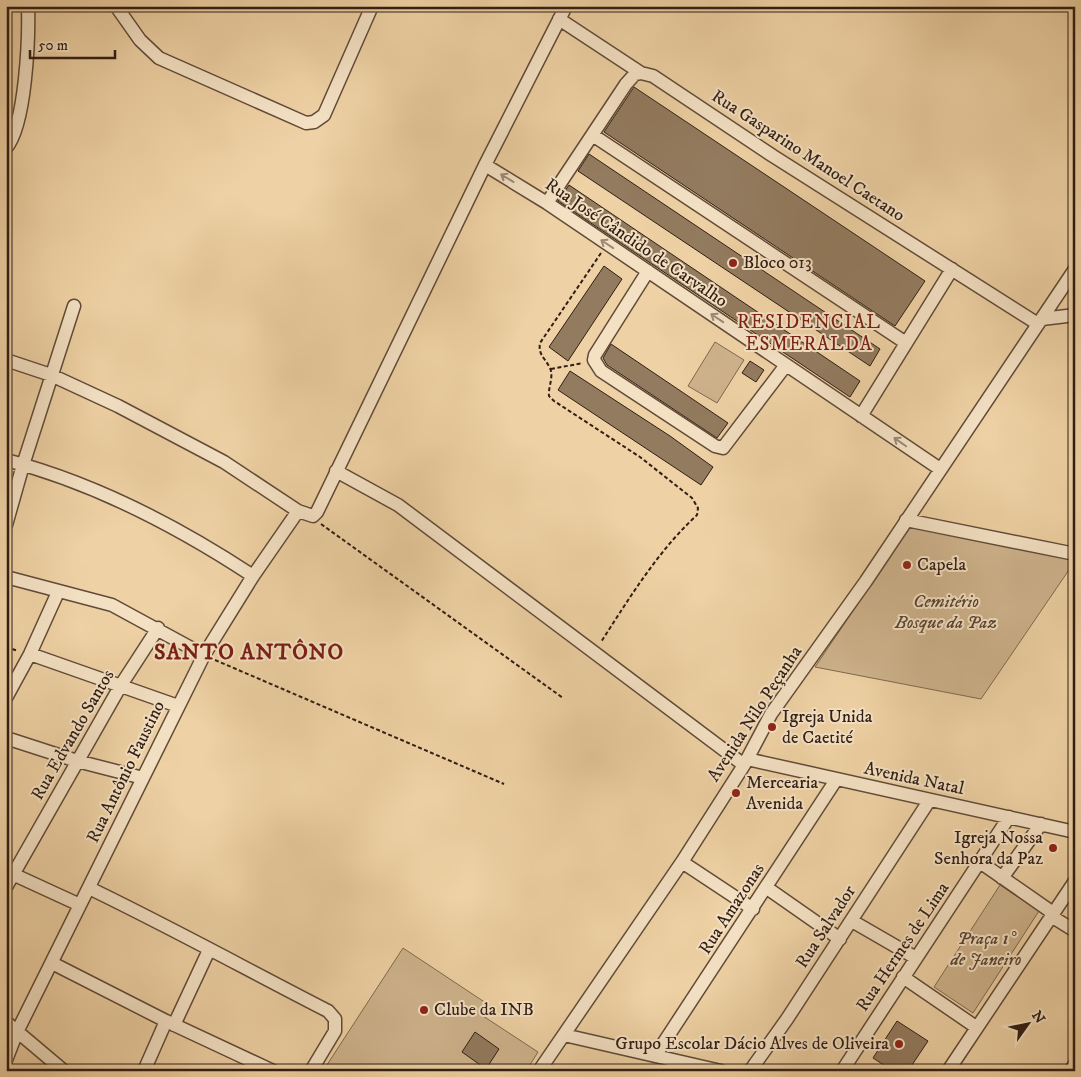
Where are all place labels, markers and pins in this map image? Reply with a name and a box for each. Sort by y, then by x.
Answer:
place label: Bloco 013 [743,252,812,274]
marker: Bloco 013 [727,257,739,269]
place label: Capela [917,554,967,576]
marker: Capela [901,559,913,571]
place label: Igreja Unida de Caetité [782,706,873,749]
marker: Igreja Unida de Caetité [766,721,778,733]
place label: Mercearia Avenida [746,772,818,815]
marker: Mercearia Avenida [730,787,742,799]
place label: Igreja Nossa Senhora da Paz [934,827,1043,870]
marker: Igreja Nossa Senhora da Paz [1047,842,1059,854]
place label: Clube da INB [434,999,534,1021]
marker: Clube da INB [418,1004,430,1016]
place label: Grupo Escolar Dácio Alves de Oliveira [615,1033,889,1055]
marker: Grupo Escolar Dácio Alves de Oliveira [893,1038,905,1050]

